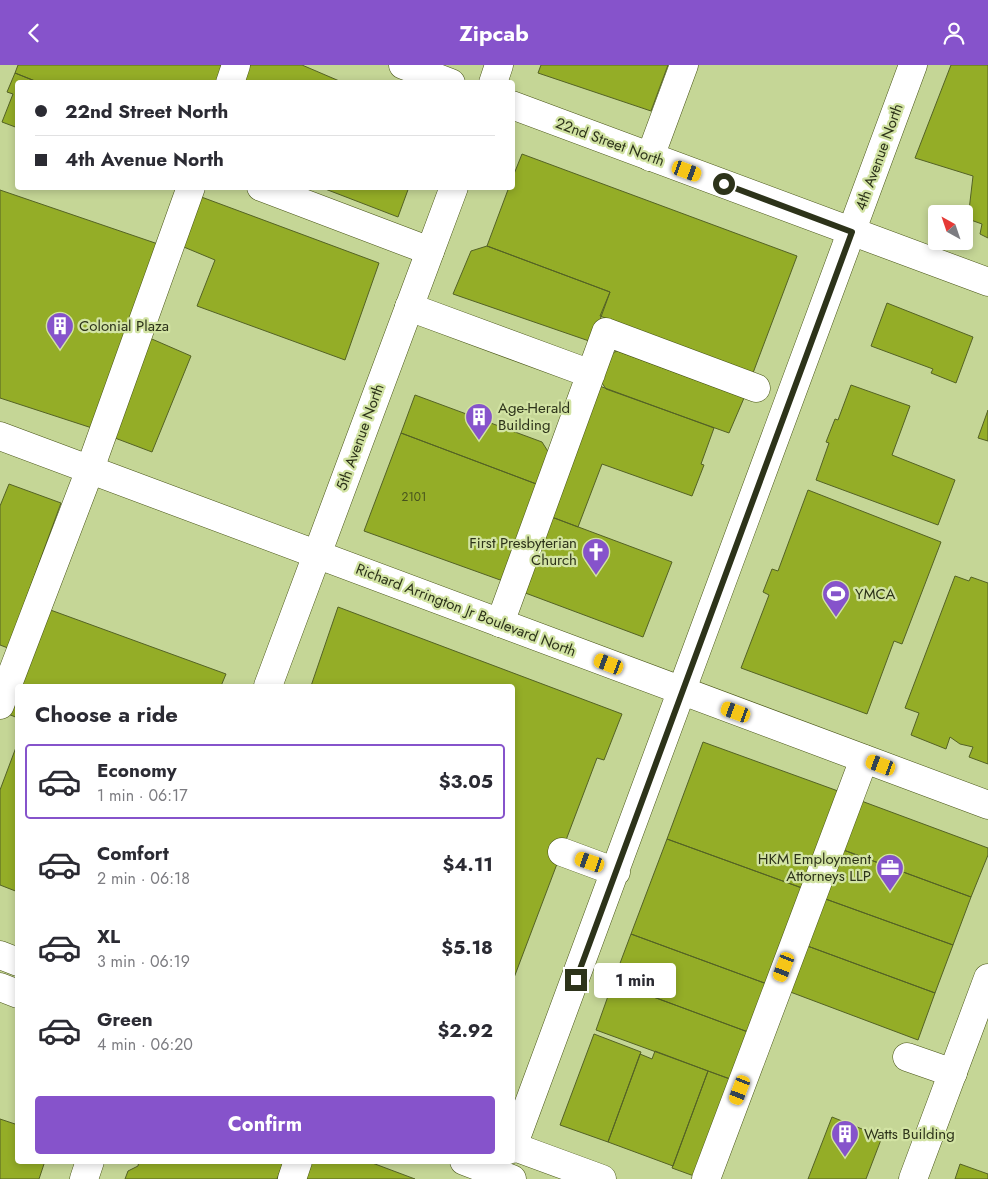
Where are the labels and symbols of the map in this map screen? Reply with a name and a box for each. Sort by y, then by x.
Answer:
street label: 4th Avenue North [849,100,909,214]
street label: 22nd Street North [552,112,668,172]
car [670,159,703,183]
route start [713,173,735,195]
north arrow [928,205,972,250]
building icon: Colonial Plaza [45,311,75,350]
place label: Colonial Plaza [79,315,169,337]
street label: 5th Avenue North [330,381,390,493]
place label: Age-Herald Building [498,397,570,436]
building icon: Age-Herald Building [464,402,494,441]
house number: 2101 [402,488,426,506]
place label: First Presbyterian Church [469,532,577,571]
church icon: First Presbyterian Church [581,537,611,576]
street label: Richard Arrington Jr Boulevard North [353,558,579,662]
sports icon: YMCA [821,579,851,618]
place label: YMCA [855,583,896,605]
car [592,652,625,676]
car [719,700,752,724]
car [864,753,897,777]
place label: HKM Employment Attorneys LLP [758,848,871,887]
car [573,850,606,874]
office icon: HKM Employment Attorneys LLP [875,853,905,892]
car [771,950,796,984]
callout: 1 min [594,963,676,997]
route end [565,969,587,991]
car [727,1073,752,1107]
building icon: Watts Building [830,1119,860,1158]
place label: Watts Building [864,1123,955,1145]

